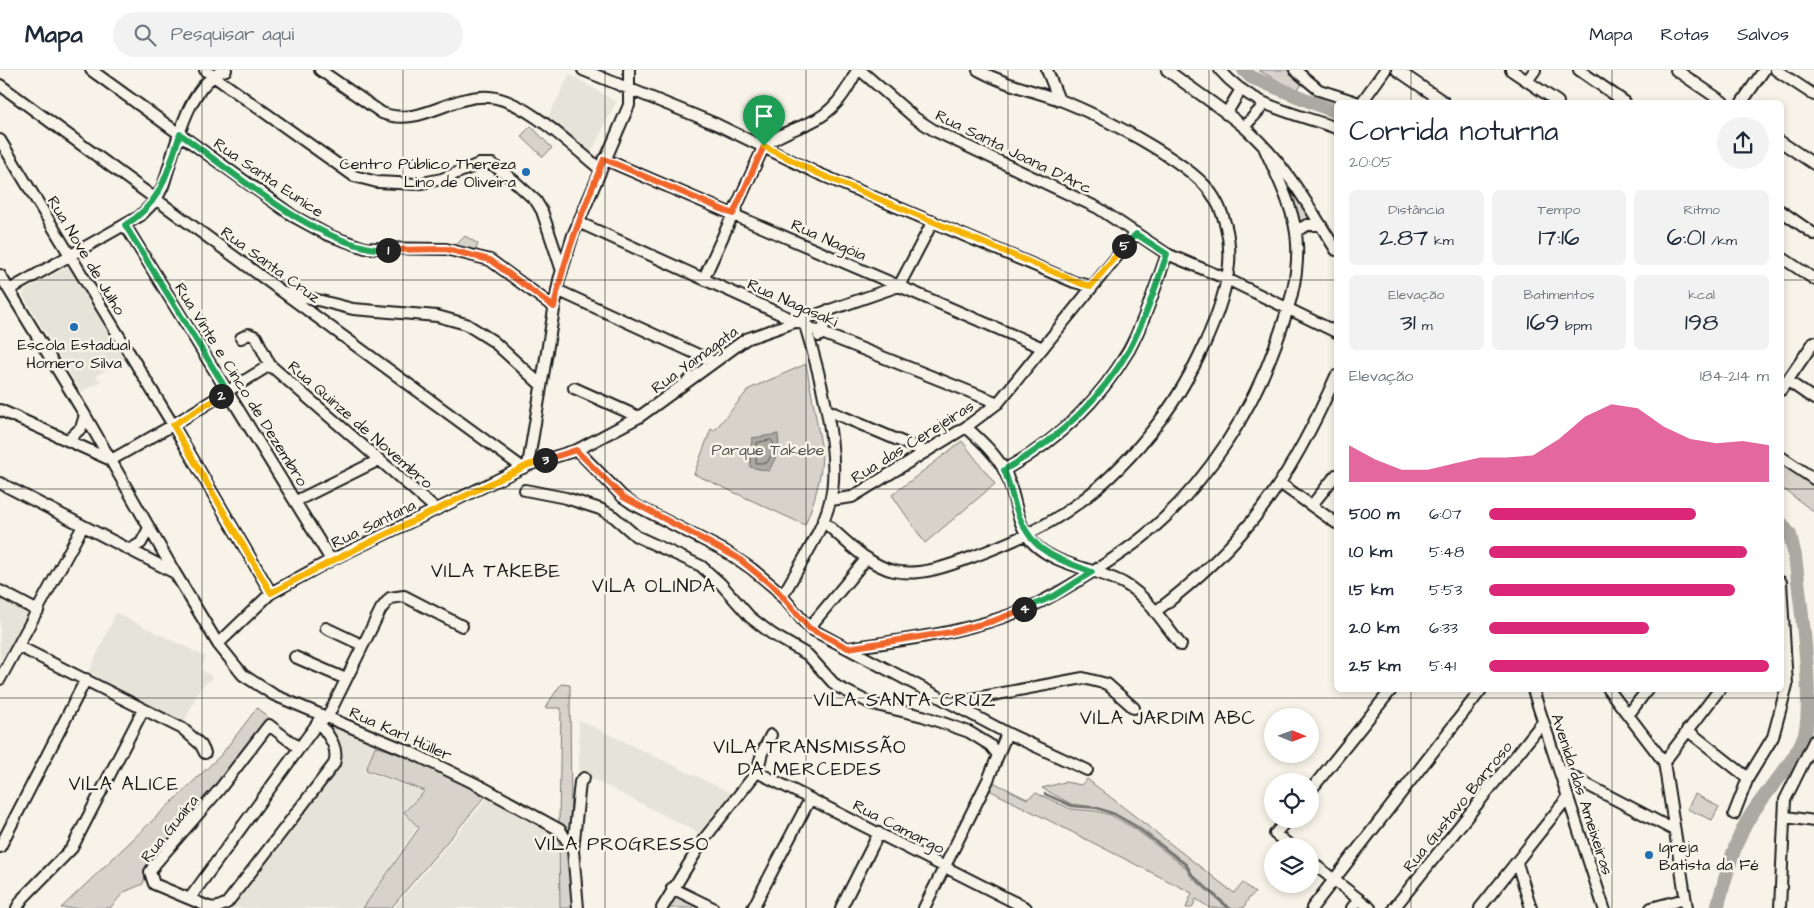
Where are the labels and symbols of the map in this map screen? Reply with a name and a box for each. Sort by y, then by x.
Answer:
pin [743,95,785,146]
street label: Rua Santa Joana D'Arc [932,104,1096,199]
street label: Rua Santa Eunice [209,133,328,223]
place label: Centro Público Thereza Lino de Oliveira [339,153,516,193]
marker: Centro Público Thereza Lino de Oliveira [520,166,532,178]
street label: Rua Nove de Julho [42,192,131,319]
street label: Rua Nagóia [787,214,870,267]
street label: Rua Santa Cruz [216,221,325,308]
pin: 5 [1112,234,1136,258]
pin: 1 [376,238,400,262]
street label: Rua Nagasaki [743,273,842,334]
street label: Rua Vinte e Cinco de Dezembro [169,278,313,491]
marker: Escola Estadual Homero Silva [68,321,80,333]
street label: Rua Yamagata [647,321,743,400]
place label: Escola Estadual Homero Silva [18,334,130,374]
street label: Rua Quinze de Novembro [283,356,438,494]
pin: 2 [208,384,234,408]
street label: Rua das Cerejeiras [847,395,978,489]
park label: Parque Takebe [712,439,825,461]
pin: 3 [532,448,558,472]
street label: Rua Santana [328,494,419,554]
district label: VILA TAKEBE [431,558,561,585]
district label: VILA OLINDA [592,573,716,600]
pin: 4 [1012,596,1036,622]
district label: VILA SANTA CRUZ [813,687,997,714]
street label: Rua Karl Hüller [346,701,455,766]
district label: VILA JARDIM ABC [1080,705,1256,732]
north arrow [1264,708,1319,762]
street label: Avenida das Ameixeiras [1546,711,1619,878]
district label: VILA TRANSMISSÃO DA MERCEDES [713,734,907,783]
street label: Rua Gustavo Barroso [1398,736,1518,877]
district label: VILA ALICE [69,771,179,798]
street label: Rua Guaíra [136,790,204,867]
street label: Rua Camargo [848,794,948,860]
district label: VILA PROGRESSO [534,831,710,858]
place label: Igreja Batista da Fé [1659,836,1759,876]
marker: Igreja Batista da Fé [1643,849,1655,861]

